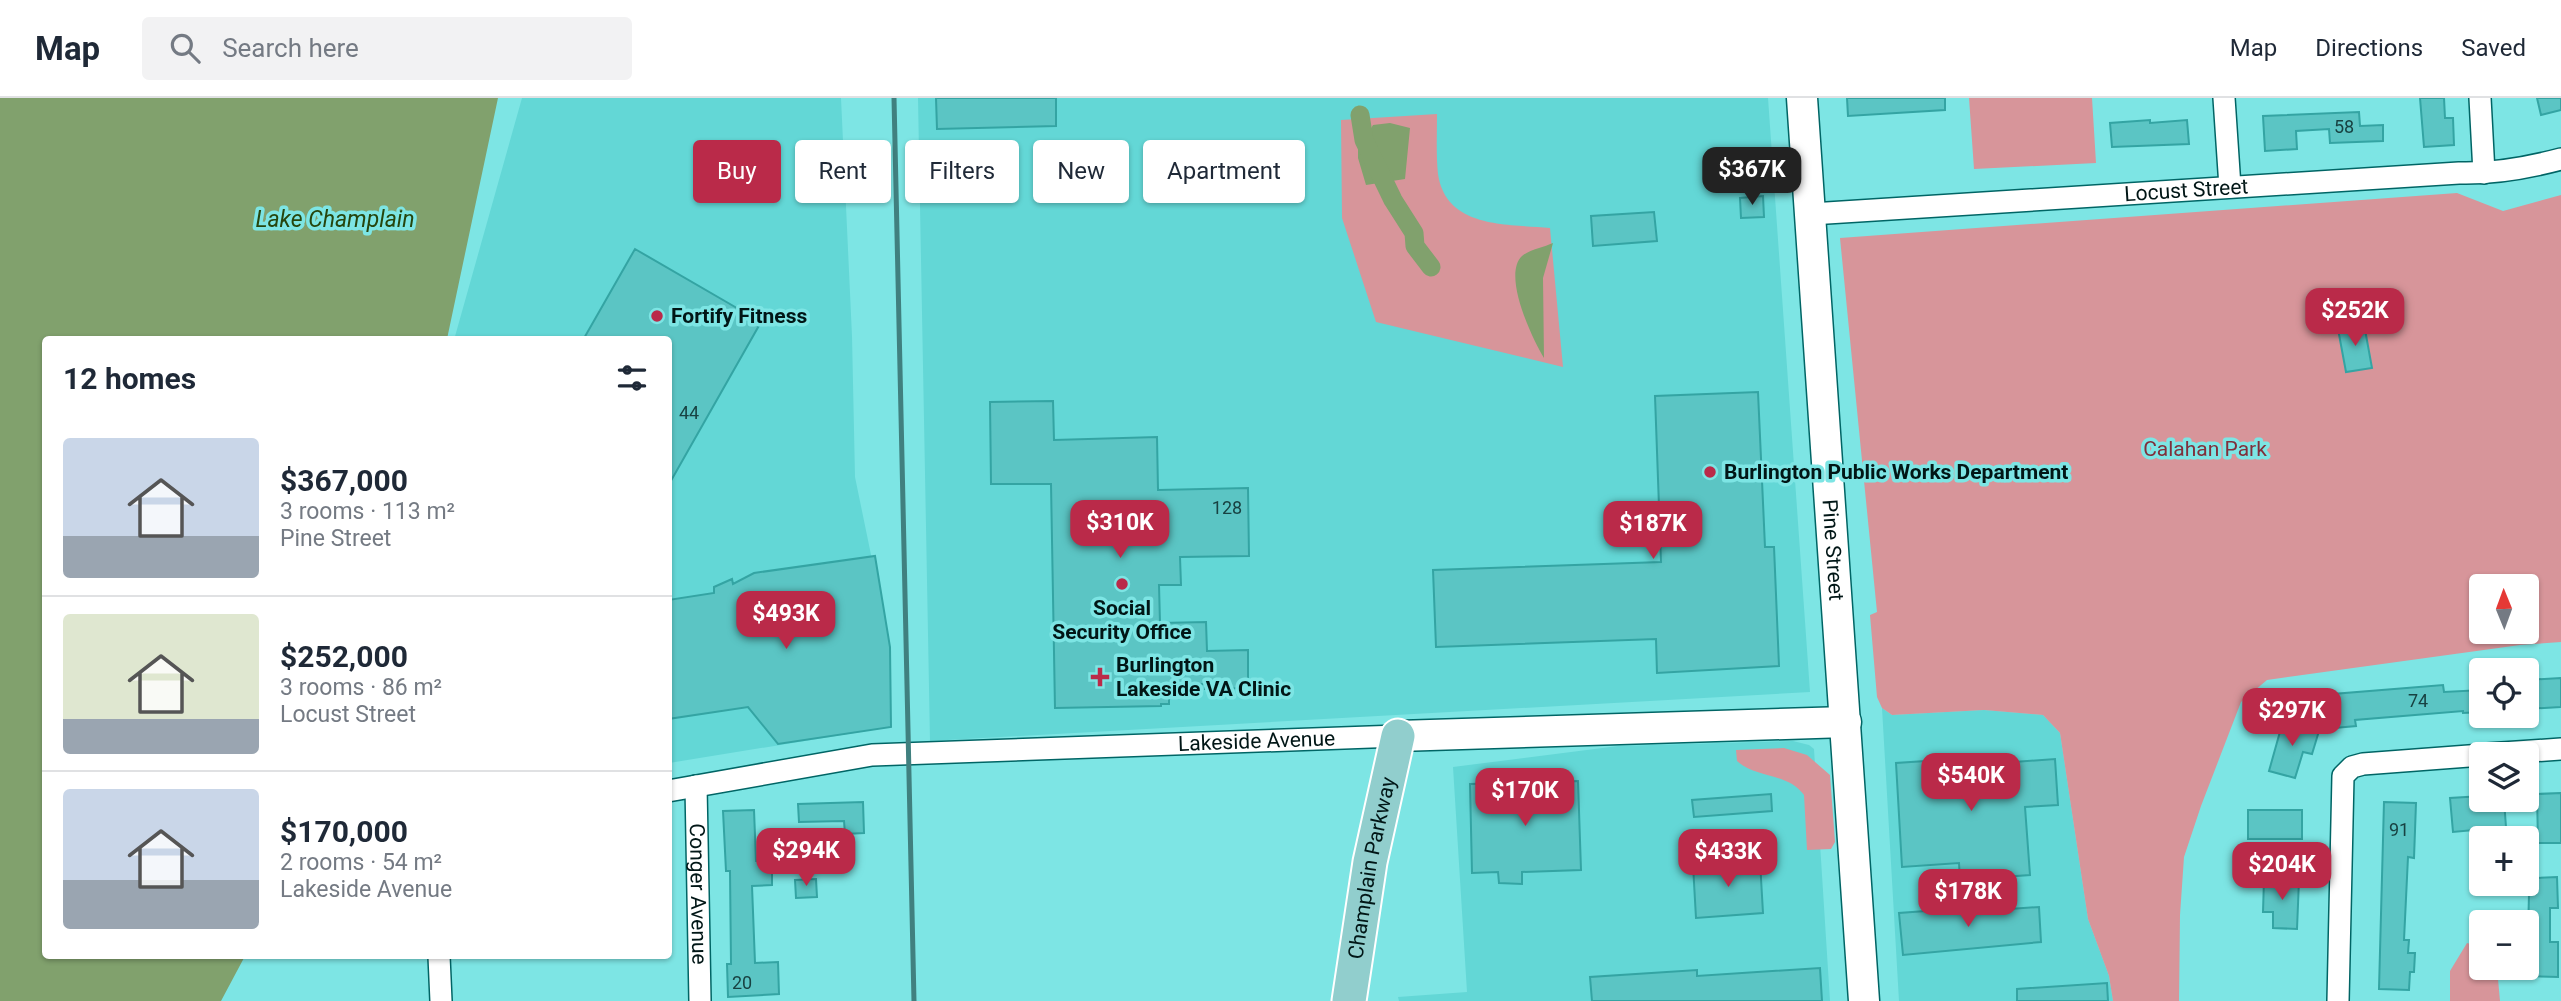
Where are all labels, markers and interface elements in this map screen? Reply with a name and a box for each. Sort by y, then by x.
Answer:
search box [142,17,632,80]
text: Map [35,29,100,68]
icon: search [166,29,204,67]
text: Search here [222,33,359,63]
text: Map [2230,34,2277,62]
text: Directions [2315,34,2423,62]
text: Saved [2461,34,2526,62]
house number: 58 [2334,116,2354,137]
chip: Buy [693,140,781,203]
chip: Rent [795,140,891,203]
chip: Filters [905,140,1019,203]
chip: New [1033,140,1129,203]
chip: Apartment [1143,140,1305,203]
pin: $367K [1703,148,1801,207]
text: $367K [1718,156,1786,183]
street label: Locust Street [2123,174,2249,206]
water label: Lake Champlain [255,206,415,233]
pin: $252K [2306,288,2404,348]
text: $252K [2321,297,2389,324]
place label: Fortify Fitness [671,304,807,328]
marker: Fortify Fitness [649,308,665,324]
icon: filters [613,359,651,397]
text: 12 homes [63,361,196,396]
house number: 44 [679,402,699,423]
park label: Calahan Park [2143,437,2267,461]
place label: Burlington Public Works Department [1724,460,2068,484]
text: $367,000 [280,463,408,498]
marker: Burlington Public Works Department [1702,464,1718,480]
icon: home [119,466,203,550]
house number: 128 [1212,497,1242,518]
text: 3 rooms · 113 m² [280,498,455,525]
street label: Pine Street [1818,498,1848,602]
pin: $310K [1071,500,1169,560]
pin: $187K [1604,502,1702,561]
text: $310K [1086,509,1154,536]
text: $187K [1619,510,1687,537]
text: Pine Street [280,525,391,552]
north arrow [2469,574,2539,644]
map controls [2469,574,2539,980]
marker: Social Security Office [1114,576,1130,592]
pin: $493K [737,592,835,651]
place label: Social Security Office [1052,596,1192,644]
text: $493K [752,600,820,627]
text: $252,000 [280,639,408,674]
icon: home [119,642,203,726]
place label: Burlington Lakeside VA Clinic [1116,653,1291,701]
button: locate [2469,658,2539,728]
marker: Burlington Lakeside VA Clinic [1090,667,1110,687]
text: 3 rooms · 86 m² [280,674,442,701]
pin: $297K [2243,688,2341,748]
house number: 74 [2408,690,2428,711]
text: $297K [2258,697,2326,724]
text: Locust Street [280,701,416,728]
street label: Lakeside Avenue [1178,726,1336,756]
button: layers [2469,742,2539,812]
pin: $540K [1922,754,2020,813]
text: $540K [1937,762,2005,789]
pin: $170K [1476,768,1574,828]
street label: Champlain Parkway [1344,775,1401,961]
text: $170K [1491,777,1559,804]
text: $170,000 [280,814,408,849]
icon: home [119,817,203,901]
house number: 91 [2389,819,2409,840]
street label: Conger Avenue [685,823,711,965]
button: + [2469,826,2539,896]
pin: $294K [757,828,855,888]
pin: $433K [1679,830,1777,889]
text: $294K [772,837,840,864]
text: $433K [1694,838,1762,865]
pin: $204K [2233,842,2331,902]
text: 2 rooms · 54 m² [280,849,442,876]
text: $204K [2248,851,2316,878]
pin: $178K [1919,870,2017,929]
text: Lakeside Avenue [280,876,452,903]
text: $178K [1934,878,2002,905]
button: − [2469,910,2539,980]
house number: 20 [732,972,752,993]

